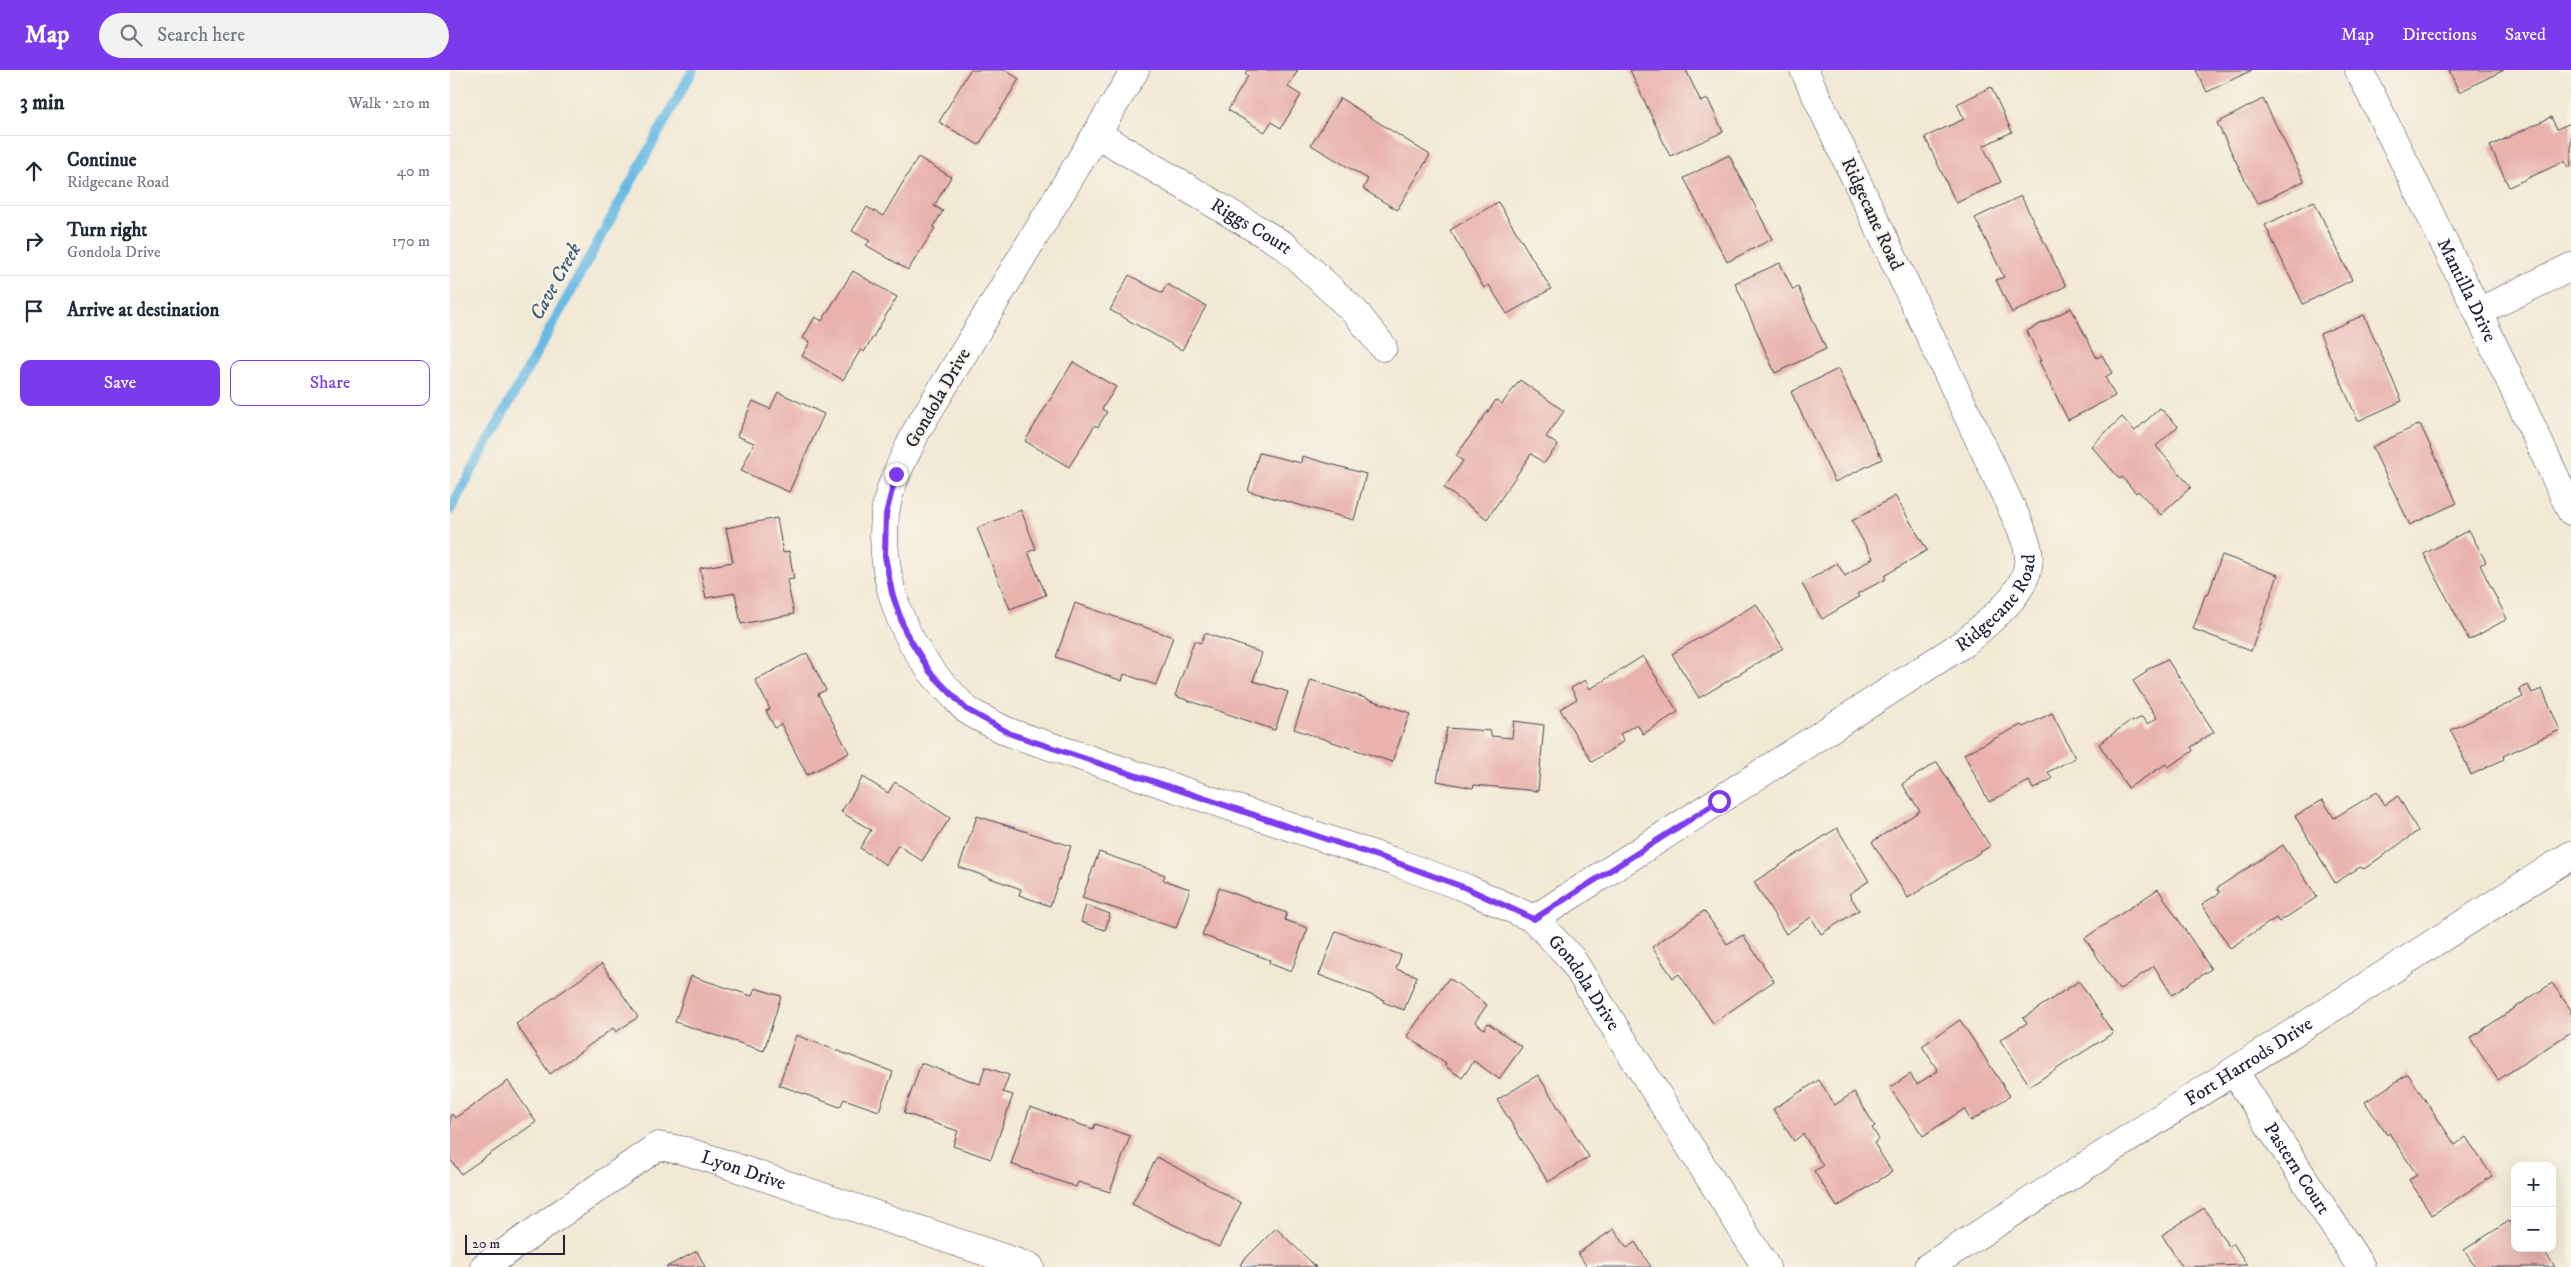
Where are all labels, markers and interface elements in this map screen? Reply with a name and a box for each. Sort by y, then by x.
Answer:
search box [99,13,449,58]
text: Map [25,20,69,50]
icon: search [117,21,145,49]
text: Search here [157,24,245,47]
text: Map [2341,24,2374,46]
text: Directions [2402,24,2477,46]
text: Saved [2505,24,2546,46]
text: 3 min [20,90,65,116]
text: Walk · 210 m [348,93,430,113]
text: Continue [67,149,137,172]
street label: Ridgecane Road [1836,154,1908,274]
icon: ahead [20,157,48,185]
text: 40 m [397,161,430,181]
text: Ridgecane Road [67,172,169,192]
street label: Riggs Court [1207,193,1298,259]
text: Turn right [67,219,147,242]
icon: right [20,227,48,255]
text: 170 m [392,231,430,251]
street label: Mantilla Drive [2432,234,2502,345]
water label: Cave Creek [525,238,588,325]
text: Gondola Drive [67,242,161,262]
icon: arrive [20,297,48,325]
text: Arrive at destination [67,299,219,322]
street label: Gondola Drive [900,344,976,452]
button: Save [20,360,220,406]
button: Share [230,360,430,406]
route end [885,463,908,486]
street label: Ridgecane Road [1951,553,2040,657]
route start [1708,790,1731,813]
street label: Gondola Drive [1543,930,1625,1035]
street label: Fort Harrods Drive [2181,1012,2317,1111]
street label: Pastern Court [2259,1118,2335,1219]
street label: Lyon Drive [698,1145,789,1195]
map controls [2511,1162,2556,1252]
button: + [2511,1162,2556,1207]
button: − [2511,1207,2556,1252]
scale bar [465,1232,565,1255]
text: 20 m [472,1235,500,1253]

